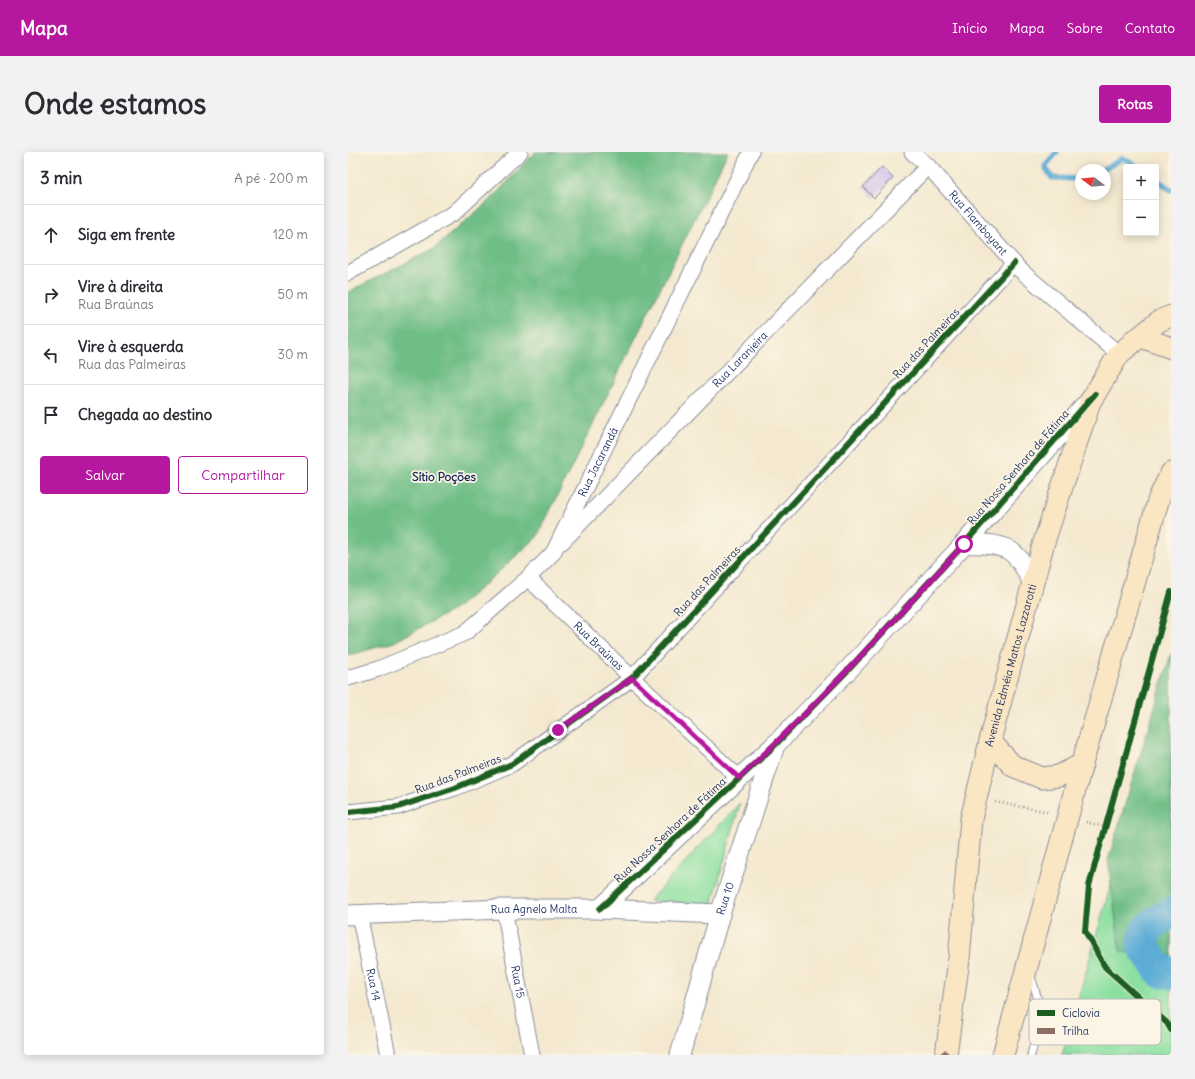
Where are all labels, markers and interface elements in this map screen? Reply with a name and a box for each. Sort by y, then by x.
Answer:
text: Mapa [20,16,68,40]
text: Início [952,19,987,37]
text: Mapa [1009,19,1045,37]
text: Sobre [1067,19,1103,37]
text: Contato [1125,19,1175,37]
button: Rotas [1099,85,1171,123]
text: Onde estamos [24,86,206,122]
north arrow [1075,164,1111,200]
map controls [1123,164,1159,236]
button: + [1123,164,1159,200]
text: 3 min [40,167,82,189]
text: A pé · 200 m [234,170,308,187]
street label: Rua Flamboyant [946,188,1011,258]
button: − [1123,200,1159,236]
icon: ahead [40,224,62,246]
text: Siga em frente [78,225,175,244]
text: 120 m [273,226,308,243]
text: Vire à direita [78,277,163,296]
icon: right [40,284,62,306]
text: 50 m [277,286,308,303]
text: Rua Braúnas [78,296,154,313]
street label: Rua das Palmeiras [890,305,962,381]
street label: Rua Laranjeira [709,328,770,390]
text: Vire à esquerda [78,337,184,356]
icon: left [40,344,62,366]
text: 30 m [278,346,308,363]
text: Rua das Palmeiras [78,356,186,373]
icon: arrive [40,404,62,426]
text: Chegada ao destino [78,405,212,424]
street label: Rua Nossa Senhora de Fátima [964,407,1072,527]
street label: Rua Jacarandá [575,425,621,499]
button: Salvar [40,456,170,494]
button: Compartilhar [178,456,308,494]
district label: Sítio Poções [412,469,477,485]
route start [955,535,973,553]
street label: Rua das Palmeiras [671,543,743,619]
street label: Avenida Edméia Mattos Lazzarotti [982,583,1039,748]
street label: Rua Braúnas [571,619,627,673]
route end [549,721,567,739]
street label: Rua das Palmeiras [413,751,503,797]
street label: Rua Nossa Senhora de Fátima [611,774,729,886]
street label: Rua 10 [713,880,737,917]
street label: Rua Agnelo Malta [490,902,577,917]
street label: Rua 15 [508,964,528,999]
street label: Rua 14 [363,967,384,1002]
legend [1029,999,1161,1045]
text: Ciclovia [1062,1006,1100,1020]
text: Trilha [1062,1024,1089,1038]

